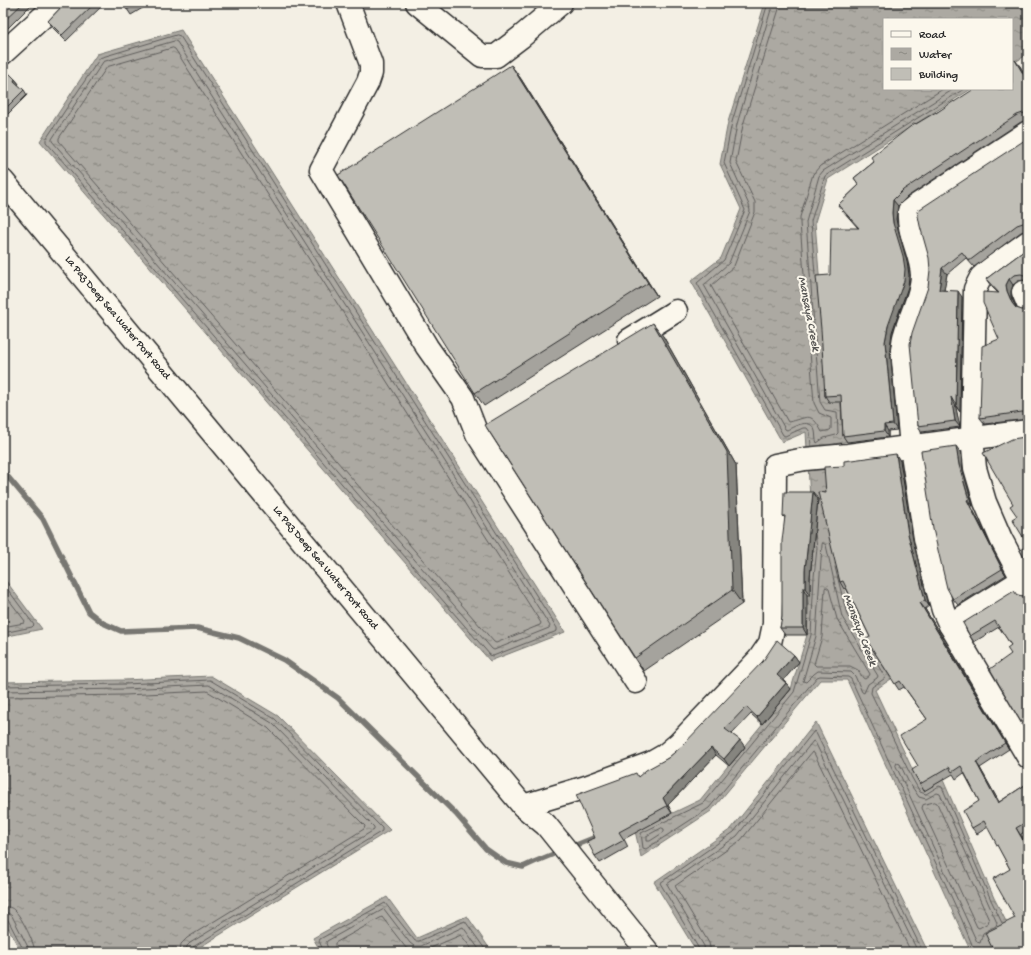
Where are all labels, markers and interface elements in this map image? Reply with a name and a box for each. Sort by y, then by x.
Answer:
legend [883,18,1013,90]
text: Road [919,29,946,43]
text: Water [919,49,953,63]
text: Building [918,69,958,83]
street label: La Paz Deep Sea Water Port Road [62,254,173,383]
water label: Mansaya Creek [794,276,822,354]
street label: La Paz Deep Sea Water Port Road [270,504,381,633]
water label: Mansaya Creek [839,592,880,669]

